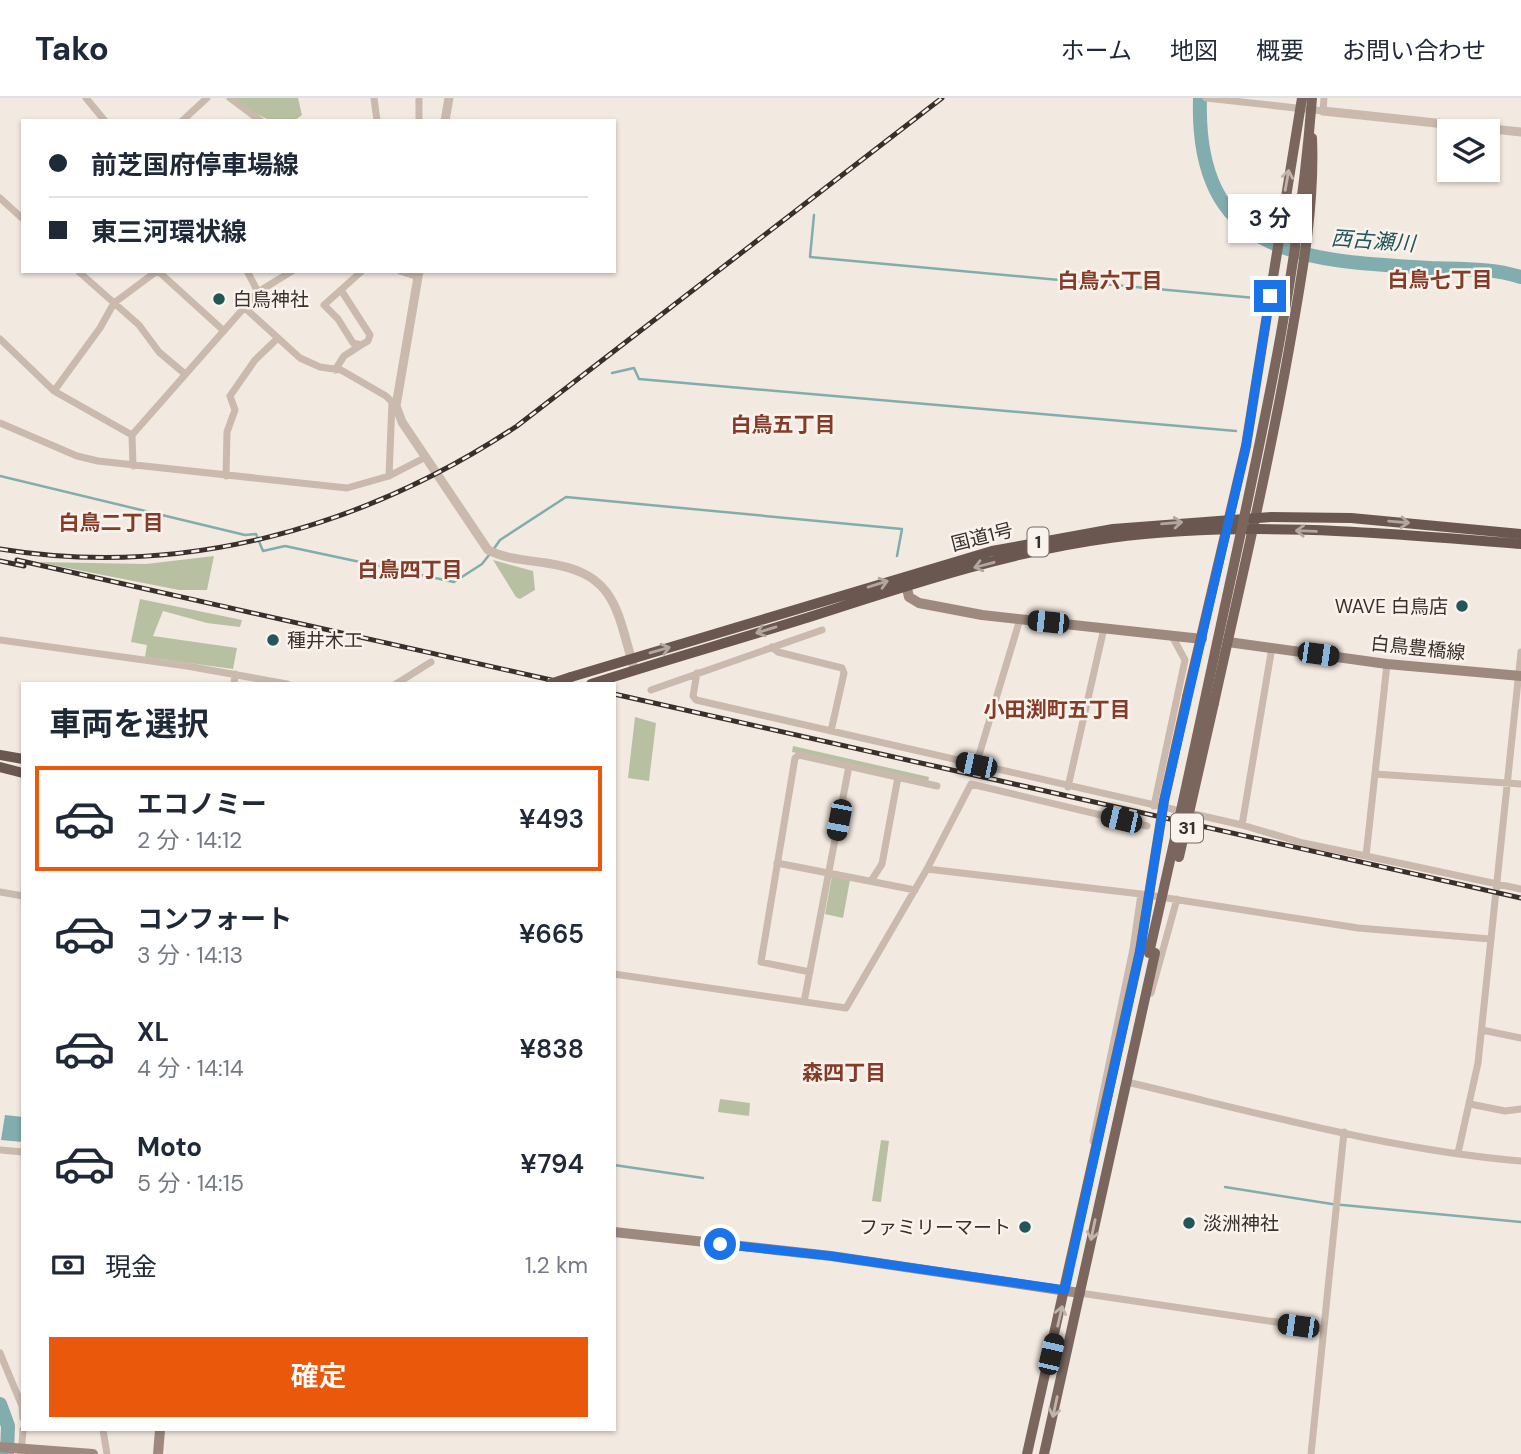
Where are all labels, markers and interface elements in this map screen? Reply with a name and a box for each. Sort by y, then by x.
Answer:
text: Tako [35,27,109,70]
text: ホーム [1061,35,1132,66]
text: 地図 [1170,35,1218,66]
text: 概要 [1256,35,1304,66]
text: お問い合わせ [1342,35,1486,66]
map controls [1437,119,1500,182]
button: layers [1437,119,1500,182]
text: 前芝国府停車場線 [91,148,299,182]
one-way arrow [1281,169,1295,192]
callout: 3 分 [1228,194,1312,244]
text: 3 分 [1249,203,1291,233]
text: 東三河環状線 [91,215,247,249]
water label: 西古瀬川 [1330,224,1418,258]
district label: 白鳥七丁目 [1388,266,1493,294]
district label: 白鳥六丁目 [1058,267,1163,295]
route end [1254,280,1286,312]
place label: 白鳥神社 [233,287,309,312]
marker: 白鳥神社 [211,291,227,307]
district label: 白鳥五丁目 [731,411,836,439]
district label: 白鳥二丁目 [59,509,164,537]
one-way arrow [1160,516,1182,529]
one-way arrow [1387,516,1409,529]
street label: 国道1号 [948,517,1016,557]
one-way arrow [1295,524,1318,537]
road number: 1 [1028,528,1048,556]
district label: 白鳥四丁目 [358,556,463,584]
one-way arrow [973,559,996,572]
one-way arrow [866,577,888,589]
place label: WAVE 白鳥店 [1335,594,1448,619]
marker: WAVE 白鳥店 [1454,598,1470,614]
car [1027,609,1070,635]
one-way arrow [756,625,778,638]
place label: 種井木工 [287,628,363,653]
street label: 白鳥豊橋線 [1369,631,1467,665]
marker: 種井木工 [265,632,281,648]
car [1296,641,1341,667]
one-way arrow [648,643,671,656]
district label: 小田渕町五丁目 [984,696,1131,724]
text: 車両を選択 [49,703,209,745]
car [954,750,999,780]
icon: car [53,787,116,850]
text: エコノミー [137,787,267,821]
car [825,797,854,843]
text: ¥493 [519,802,584,836]
car [1099,805,1144,835]
road number: 31 [1171,814,1203,842]
text: 2 分 · 14:12 [137,825,242,855]
icon: car [53,902,116,965]
text: コンフォート [137,902,292,936]
text: ¥665 [519,917,584,951]
text: 3 分 · 14:13 [137,940,243,970]
text: XL [137,1015,169,1049]
icon: car [53,1017,116,1080]
text: ¥838 [519,1032,584,1066]
text: 4 分 · 14:14 [137,1053,244,1083]
district label: 森四丁目 [802,1059,886,1087]
text: Moto [137,1130,202,1164]
icon: car [53,1132,116,1195]
text: ¥794 [520,1147,584,1181]
text: 5 分 · 14:15 [137,1168,244,1198]
place label: 淡洲神社 [1203,1211,1279,1236]
place label: ファミリーマート [859,1215,1011,1240]
marker: 淡洲神社 [1181,1215,1197,1231]
one-way arrow [1085,1218,1099,1241]
marker: ファミリーマート [1017,1219,1033,1235]
route start [704,1228,736,1260]
icon: cash [49,1246,87,1284]
text: 現金 [105,1250,157,1284]
text: 1.2 km [525,1250,588,1280]
one-way arrow [1053,1305,1067,1328]
car [1276,1313,1321,1339]
car [1037,1331,1066,1377]
button: 確定 [49,1337,588,1417]
one-way arrow [1047,1395,1061,1418]

